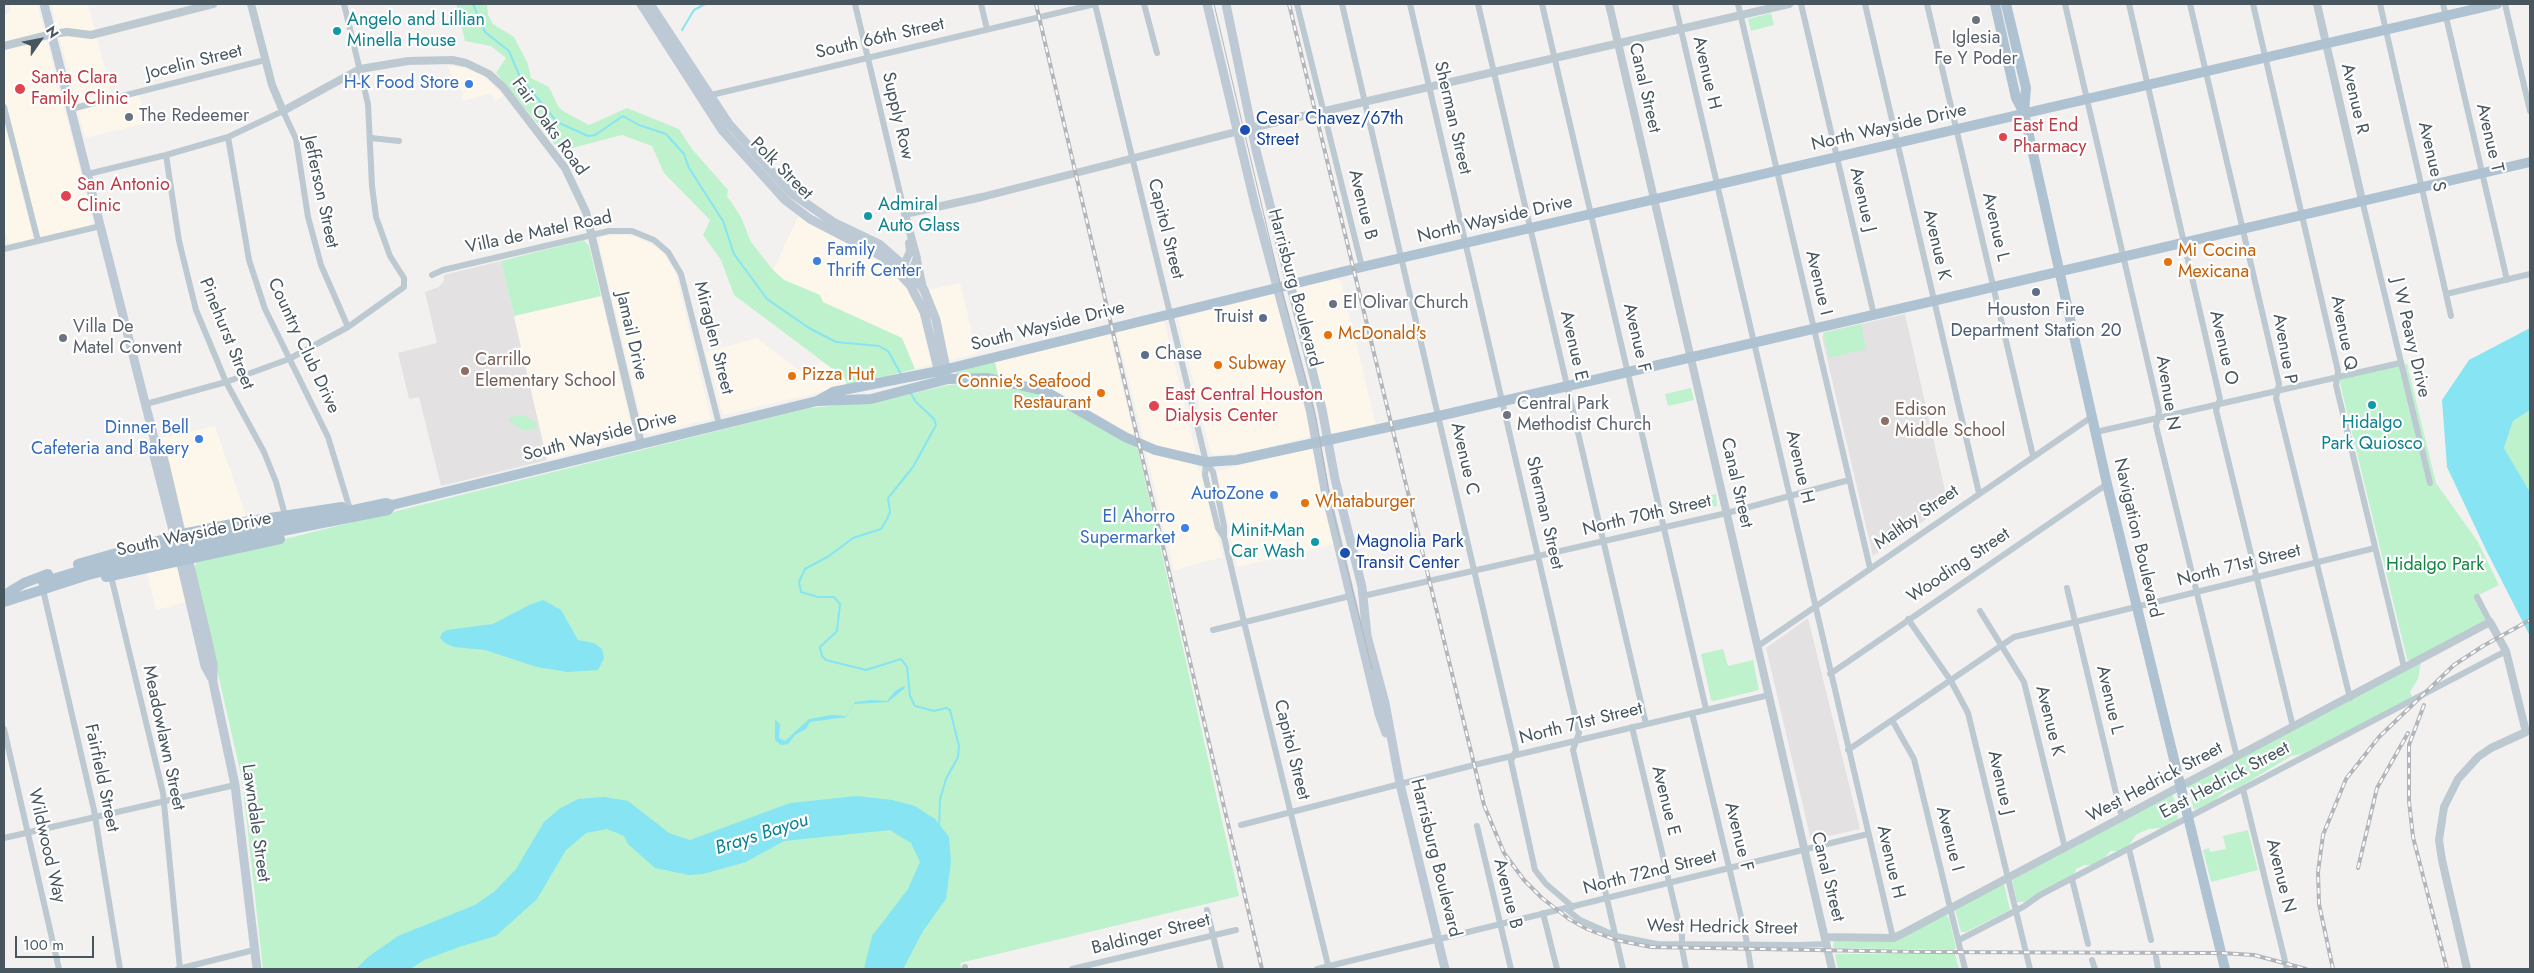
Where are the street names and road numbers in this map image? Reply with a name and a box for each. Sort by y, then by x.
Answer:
street label: South 66th Street [814,14,946,64]
street label: Avenue H [1687,34,1725,112]
street label: Jocelin Street [144,41,244,85]
street label: Canal Street [1623,41,1665,135]
street label: Sherman Street [1429,59,1475,177]
street label: Avenue R [2335,62,2373,136]
street label: Supply Row [876,70,918,162]
street label: Fair Oaks Road [506,74,592,180]
street label: North Wayside Drive [1809,100,1969,156]
street label: Avenue T [2471,102,2507,174]
street label: Avenue S [2412,120,2450,194]
street label: Polk Street [745,133,817,205]
street label: Jefferson Street [298,134,342,250]
street label: Avenue J [1844,166,1880,234]
street label: Avenue B [1343,168,1381,242]
street label: Capitol Street [1142,177,1188,281]
street label: Avenue L [1977,191,2013,263]
street label: North Wayside Drive [1415,192,1575,248]
street label: Villa de Matel Road [464,207,614,259]
street label: Harrisburg Boulevard [1263,207,1325,369]
street label: Avenue K [1917,208,1955,282]
street label: Avenue I [1800,248,1836,318]
street label: Pinehurst Street [194,275,258,393]
street label: Country Club Drive [262,275,344,417]
street label: J W Peavy Drive [2386,276,2434,400]
street label: Miraglen Street [689,279,737,397]
street label: Jamail Drive [610,290,652,382]
street label: Avenue Q [2325,294,2361,372]
street label: South Wayside Drive [969,297,1127,357]
street label: Avenue F [1618,301,1654,375]
street label: Avenue E [1554,309,1592,383]
street label: Avenue O [2204,309,2242,387]
street label: Avenue P [2267,312,2301,386]
street label: Avenue N [2150,354,2184,432]
street label: South Wayside Drive [521,407,679,467]
street label: Avenue C [1445,421,1483,497]
street label: Avenue H [1780,428,1818,506]
street label: Canal Street [1715,436,1757,530]
street label: Sherman Street [1521,454,1567,572]
street label: Navigation Boulevard [2108,456,2166,620]
street label: Maltby Street [1871,481,1963,555]
street label: North 70th Street [1581,491,1713,541]
street label: South Wayside Drive [115,508,273,562]
street label: Wooding Street [1904,524,2014,608]
street label: North 71st Street [2175,540,2303,592]
street label: Meadowlawn Street [137,664,189,812]
street label: Avenue L [2091,664,2127,736]
street label: Avenue K [2030,684,2068,758]
street label: Capitol Street [1268,698,1314,802]
street label: North 71st Street [1517,698,1645,750]
street label: Fairfield Street [79,722,123,834]
street label: West Hedrick Street [2083,738,2227,828]
street label: East Hedrick Street [2157,738,2293,824]
street label: Avenue J [1982,749,2018,817]
street label: Lawndale Street [236,763,274,883]
street label: Avenue E [1646,764,1684,838]
street label: Harrisburg Boulevard [1405,777,1465,939]
street label: Wildwood Way [22,787,70,905]
street label: Avenue F [1719,800,1757,874]
street label: Avenue I [1931,804,1967,874]
street label: Avenue H [1871,823,1909,901]
street label: Canal Street [1805,830,1849,924]
street label: Avenue N [2260,837,2300,915]
street label: North 72nd Street [1581,846,1719,900]
street label: Avenue B [1488,857,1526,931]
street label: Baldinger Street [1090,910,1212,960]
street label: West Hedrick Street [1646,916,1798,940]

